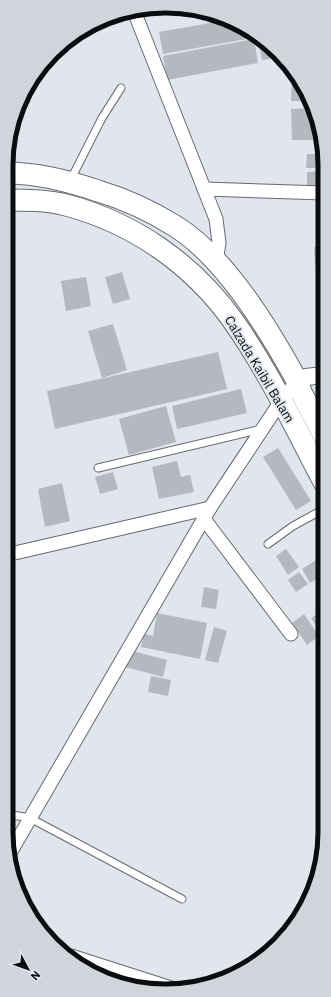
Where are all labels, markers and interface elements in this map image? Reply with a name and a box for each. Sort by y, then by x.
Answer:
street label: Calzada Kaibil Balam [221,313,298,426]
north arrow [8,949,48,989]
text: N [28,968,43,983]

